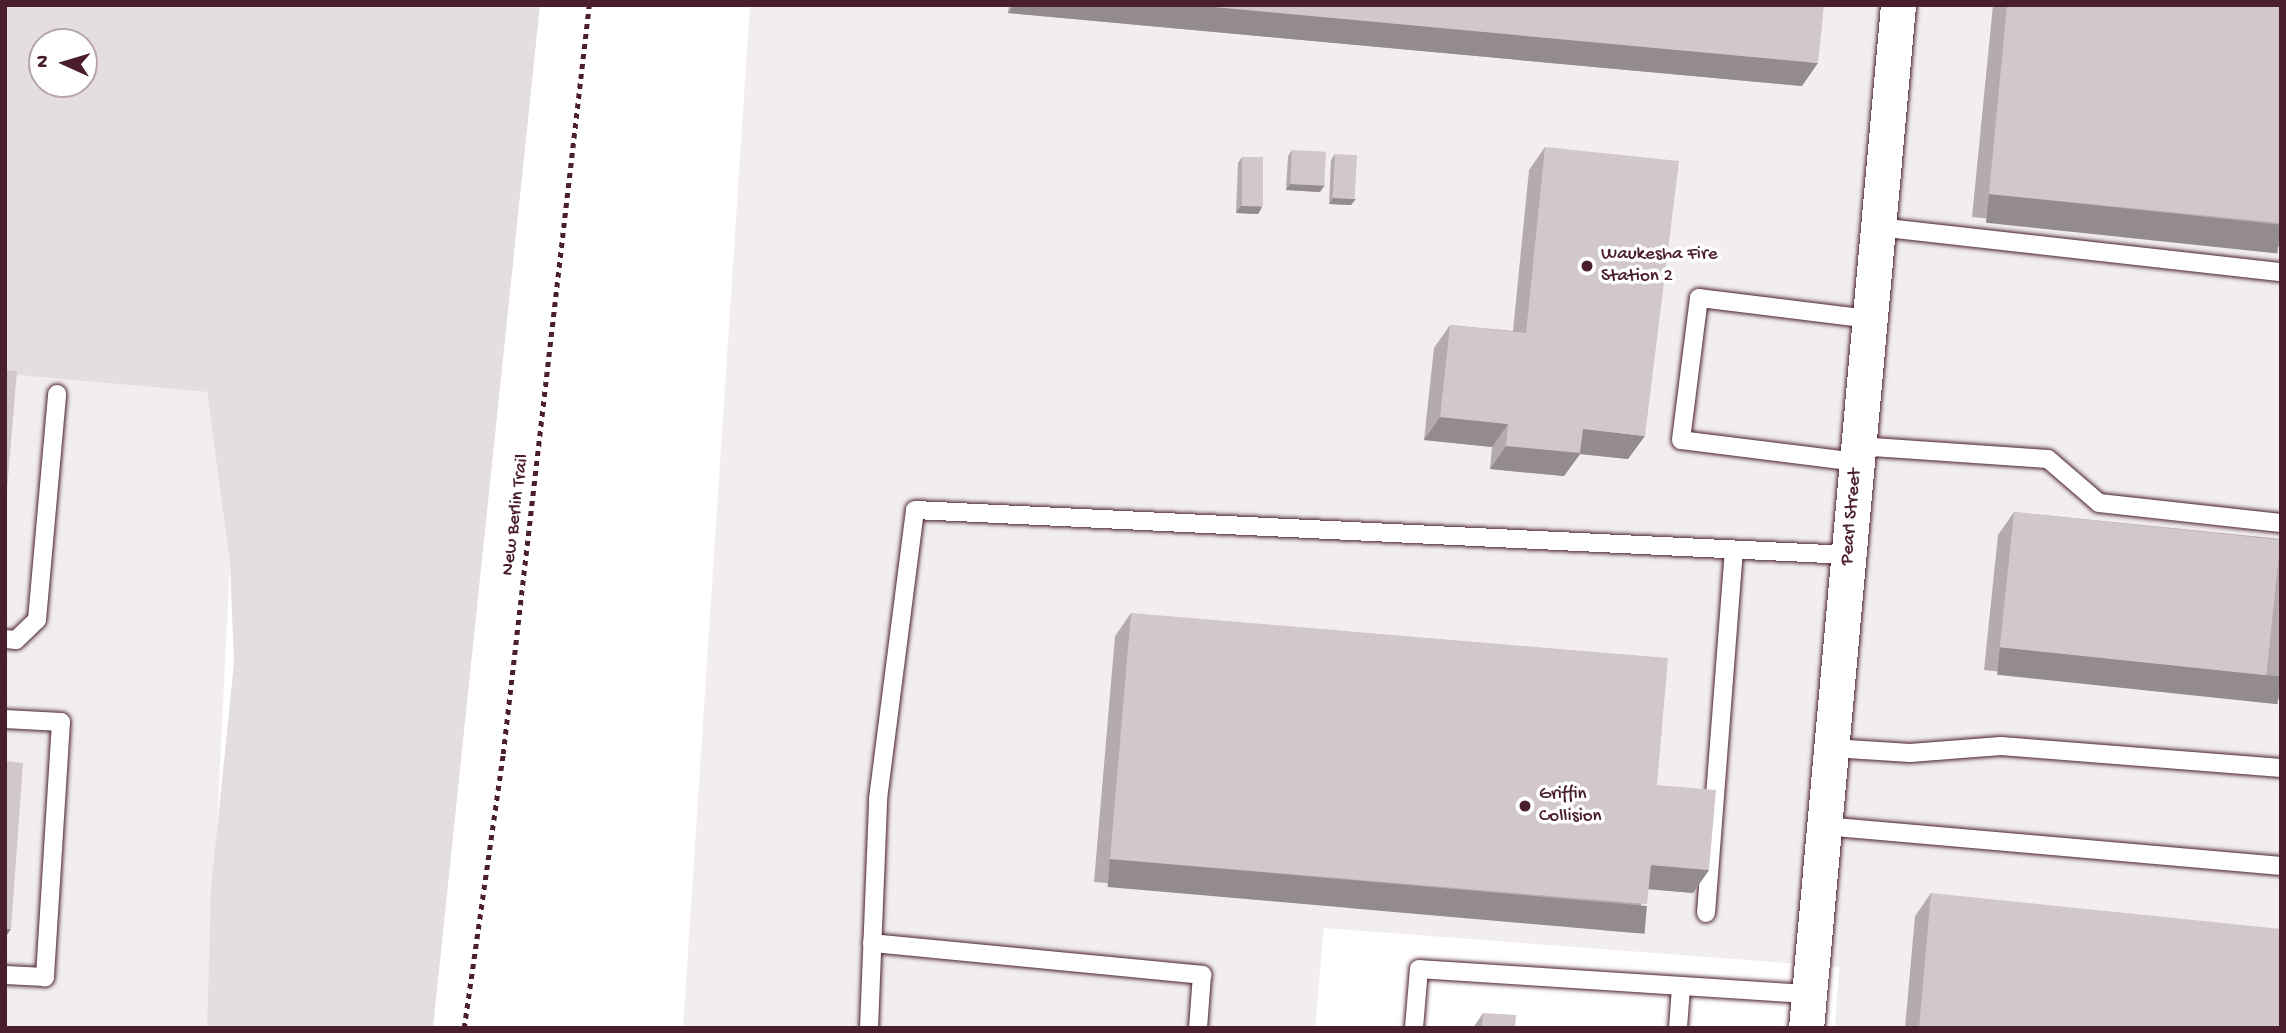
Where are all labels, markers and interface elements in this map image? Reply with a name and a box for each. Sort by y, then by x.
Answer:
north arrow [28,28,98,98]
text: N [32,55,55,69]
place label: Waukesha Fire Station 2 [1601,244,1718,288]
marker: Waukesha Fire Station 2 [1579,258,1595,274]
street label: New Berlin Trail [497,453,535,577]
street label: Pearl Street [1836,468,1868,566]
place label: Griffin Collision [1539,784,1602,828]
marker: Griffin Collision [1517,798,1533,814]

